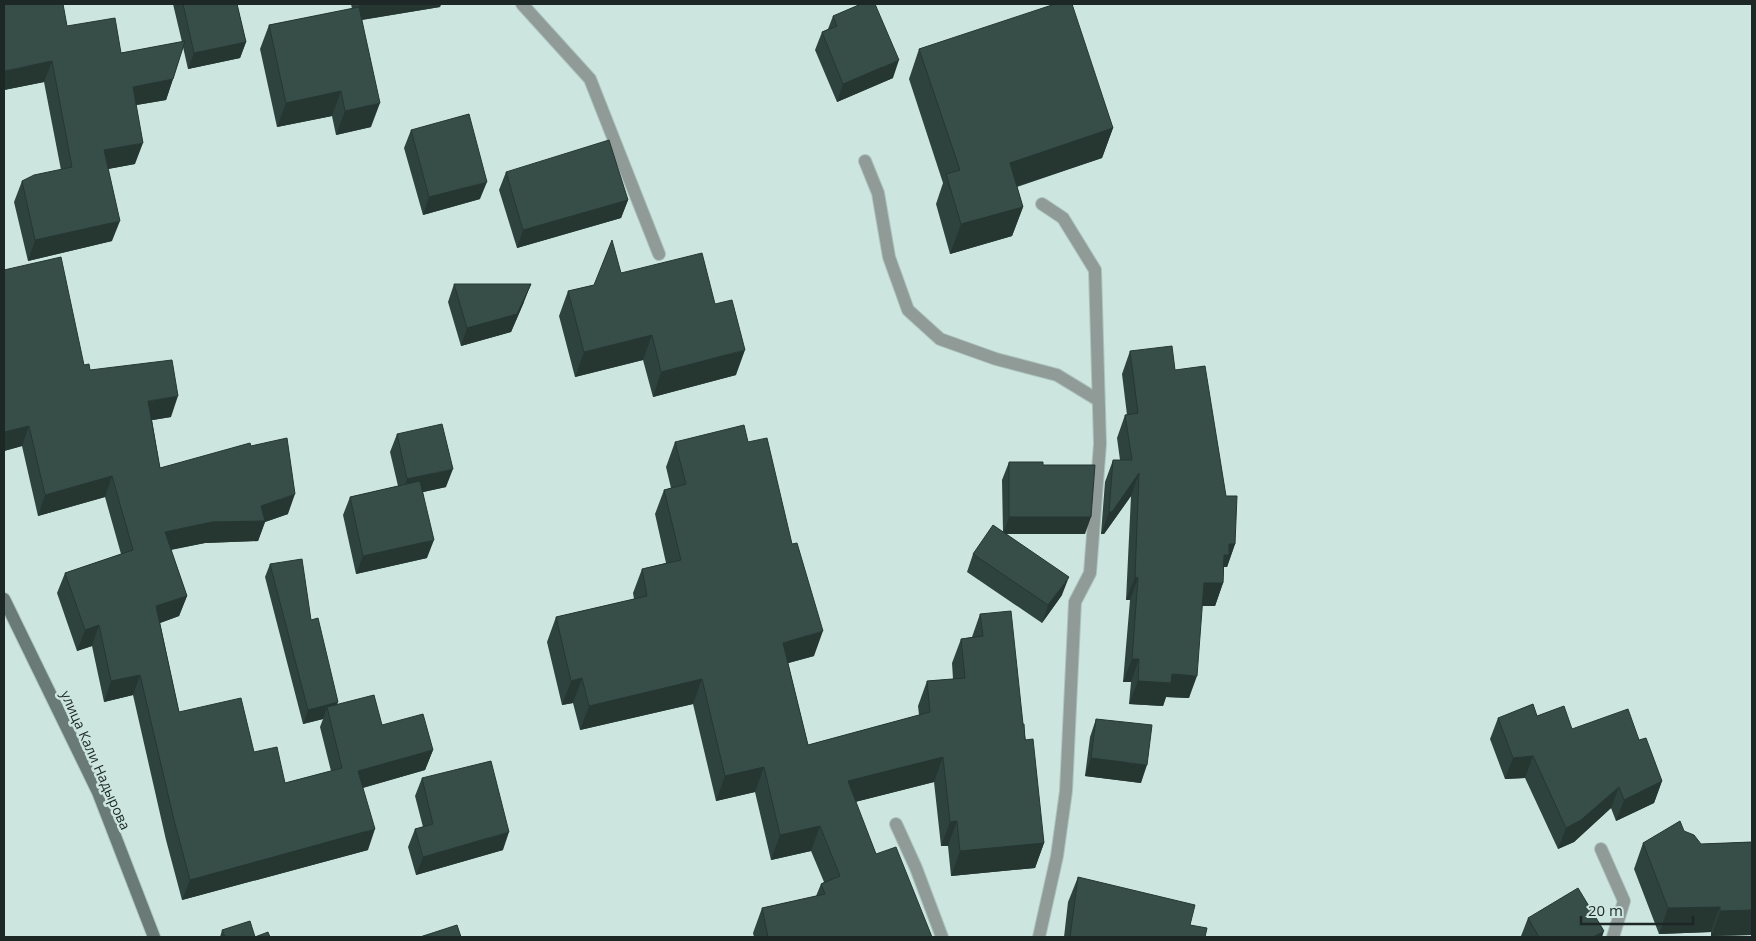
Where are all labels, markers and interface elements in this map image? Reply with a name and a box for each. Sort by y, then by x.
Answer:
street label: улица Кали Надырова [57,687,135,833]
scale bar [1581,894,1694,926]
text: 20 m [1588,900,1623,920]

